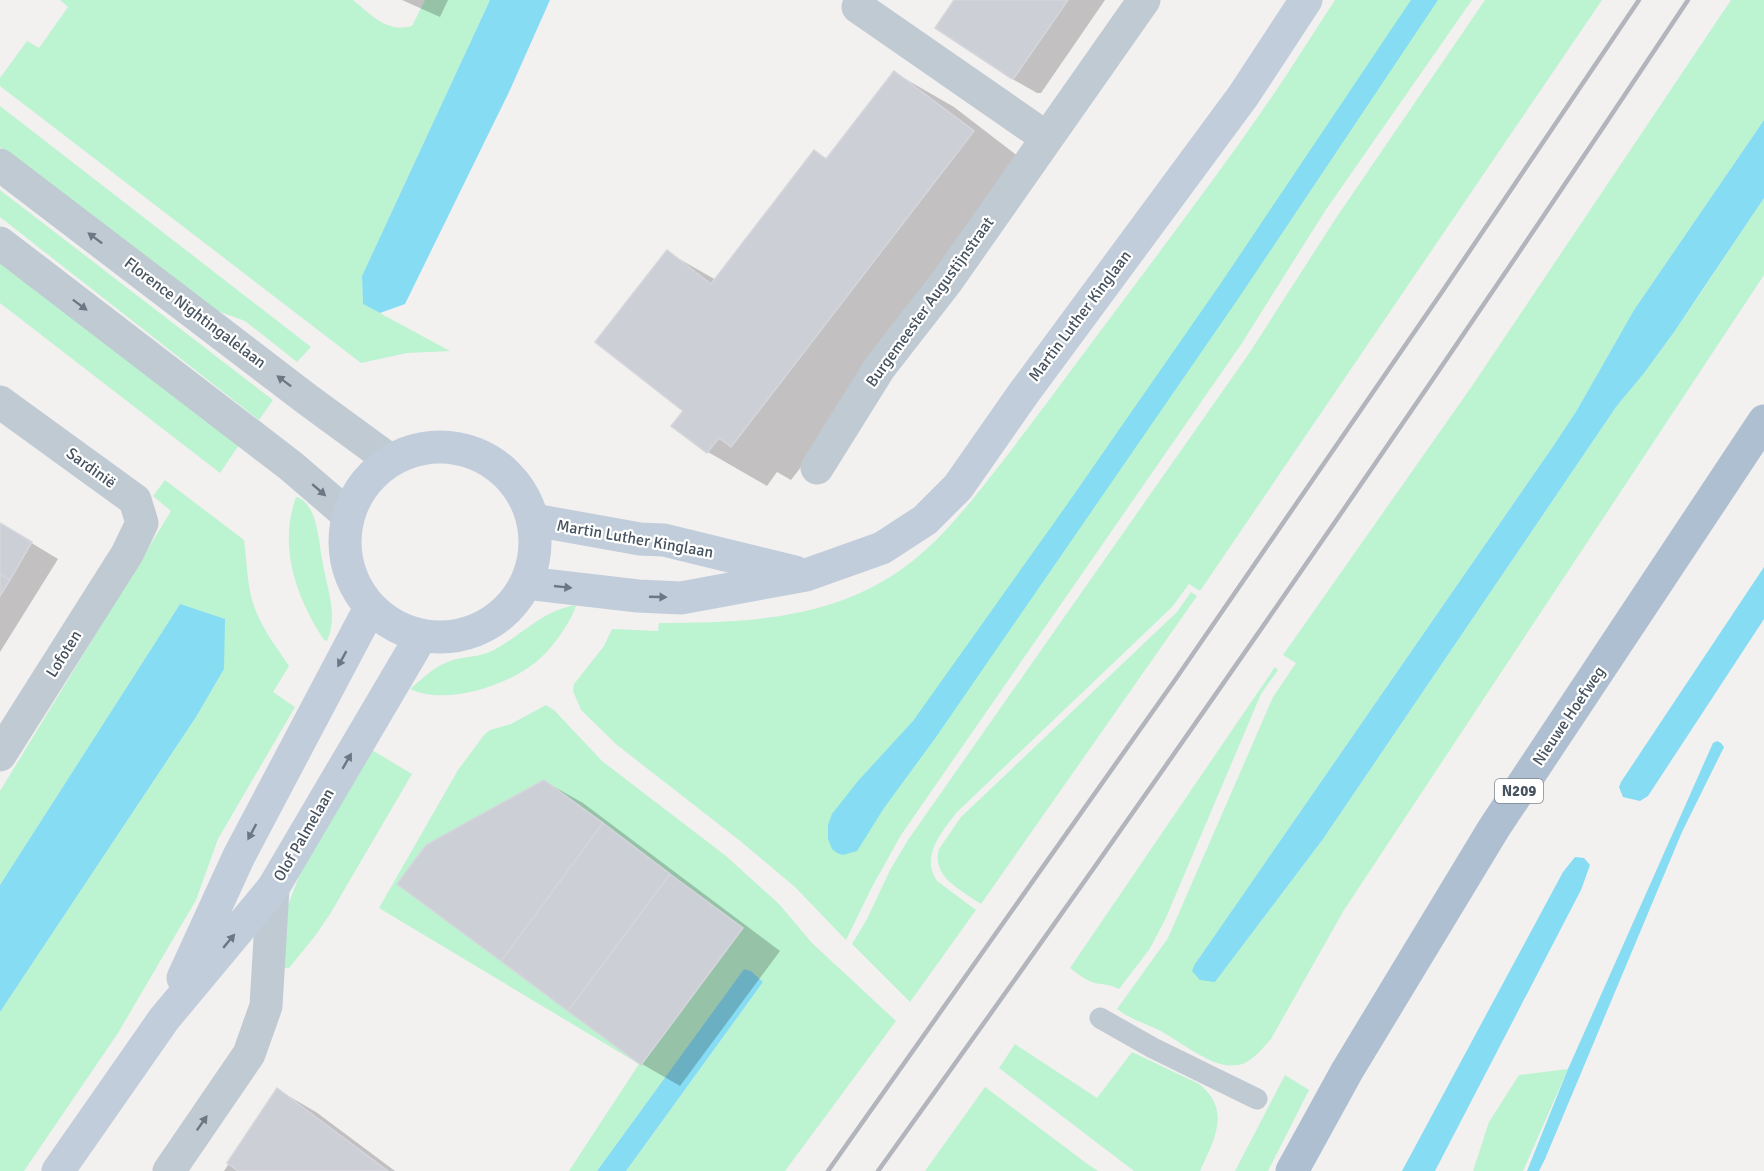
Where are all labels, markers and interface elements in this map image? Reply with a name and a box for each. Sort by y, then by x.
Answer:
street label: Burgemeester Augustijnstraat [862,213,999,391]
one-way arrow [88,232,104,244]
street label: Martin Luther Kinglaan [1024,247,1136,385]
street label: Florence Nightingalelaan [120,253,270,373]
one-way arrow [72,298,87,310]
one-way arrow [276,375,292,388]
street label: Sardinië [62,443,120,493]
one-way arrow [311,484,327,497]
street label: Martin Luther Kinglaan [555,515,715,563]
one-way arrow [553,582,572,592]
one-way arrow [648,592,667,602]
street label: Lofoten [42,627,86,681]
one-way arrow [337,651,347,668]
street label: Nieuwe Hoefweg [1528,662,1610,770]
one-way arrow [342,753,352,770]
road number: N209 [1495,779,1543,803]
street label: Olof Palmelaan [269,785,339,885]
one-way arrow [247,823,257,841]
one-way arrow [222,933,235,949]
one-way arrow [196,1115,208,1131]

